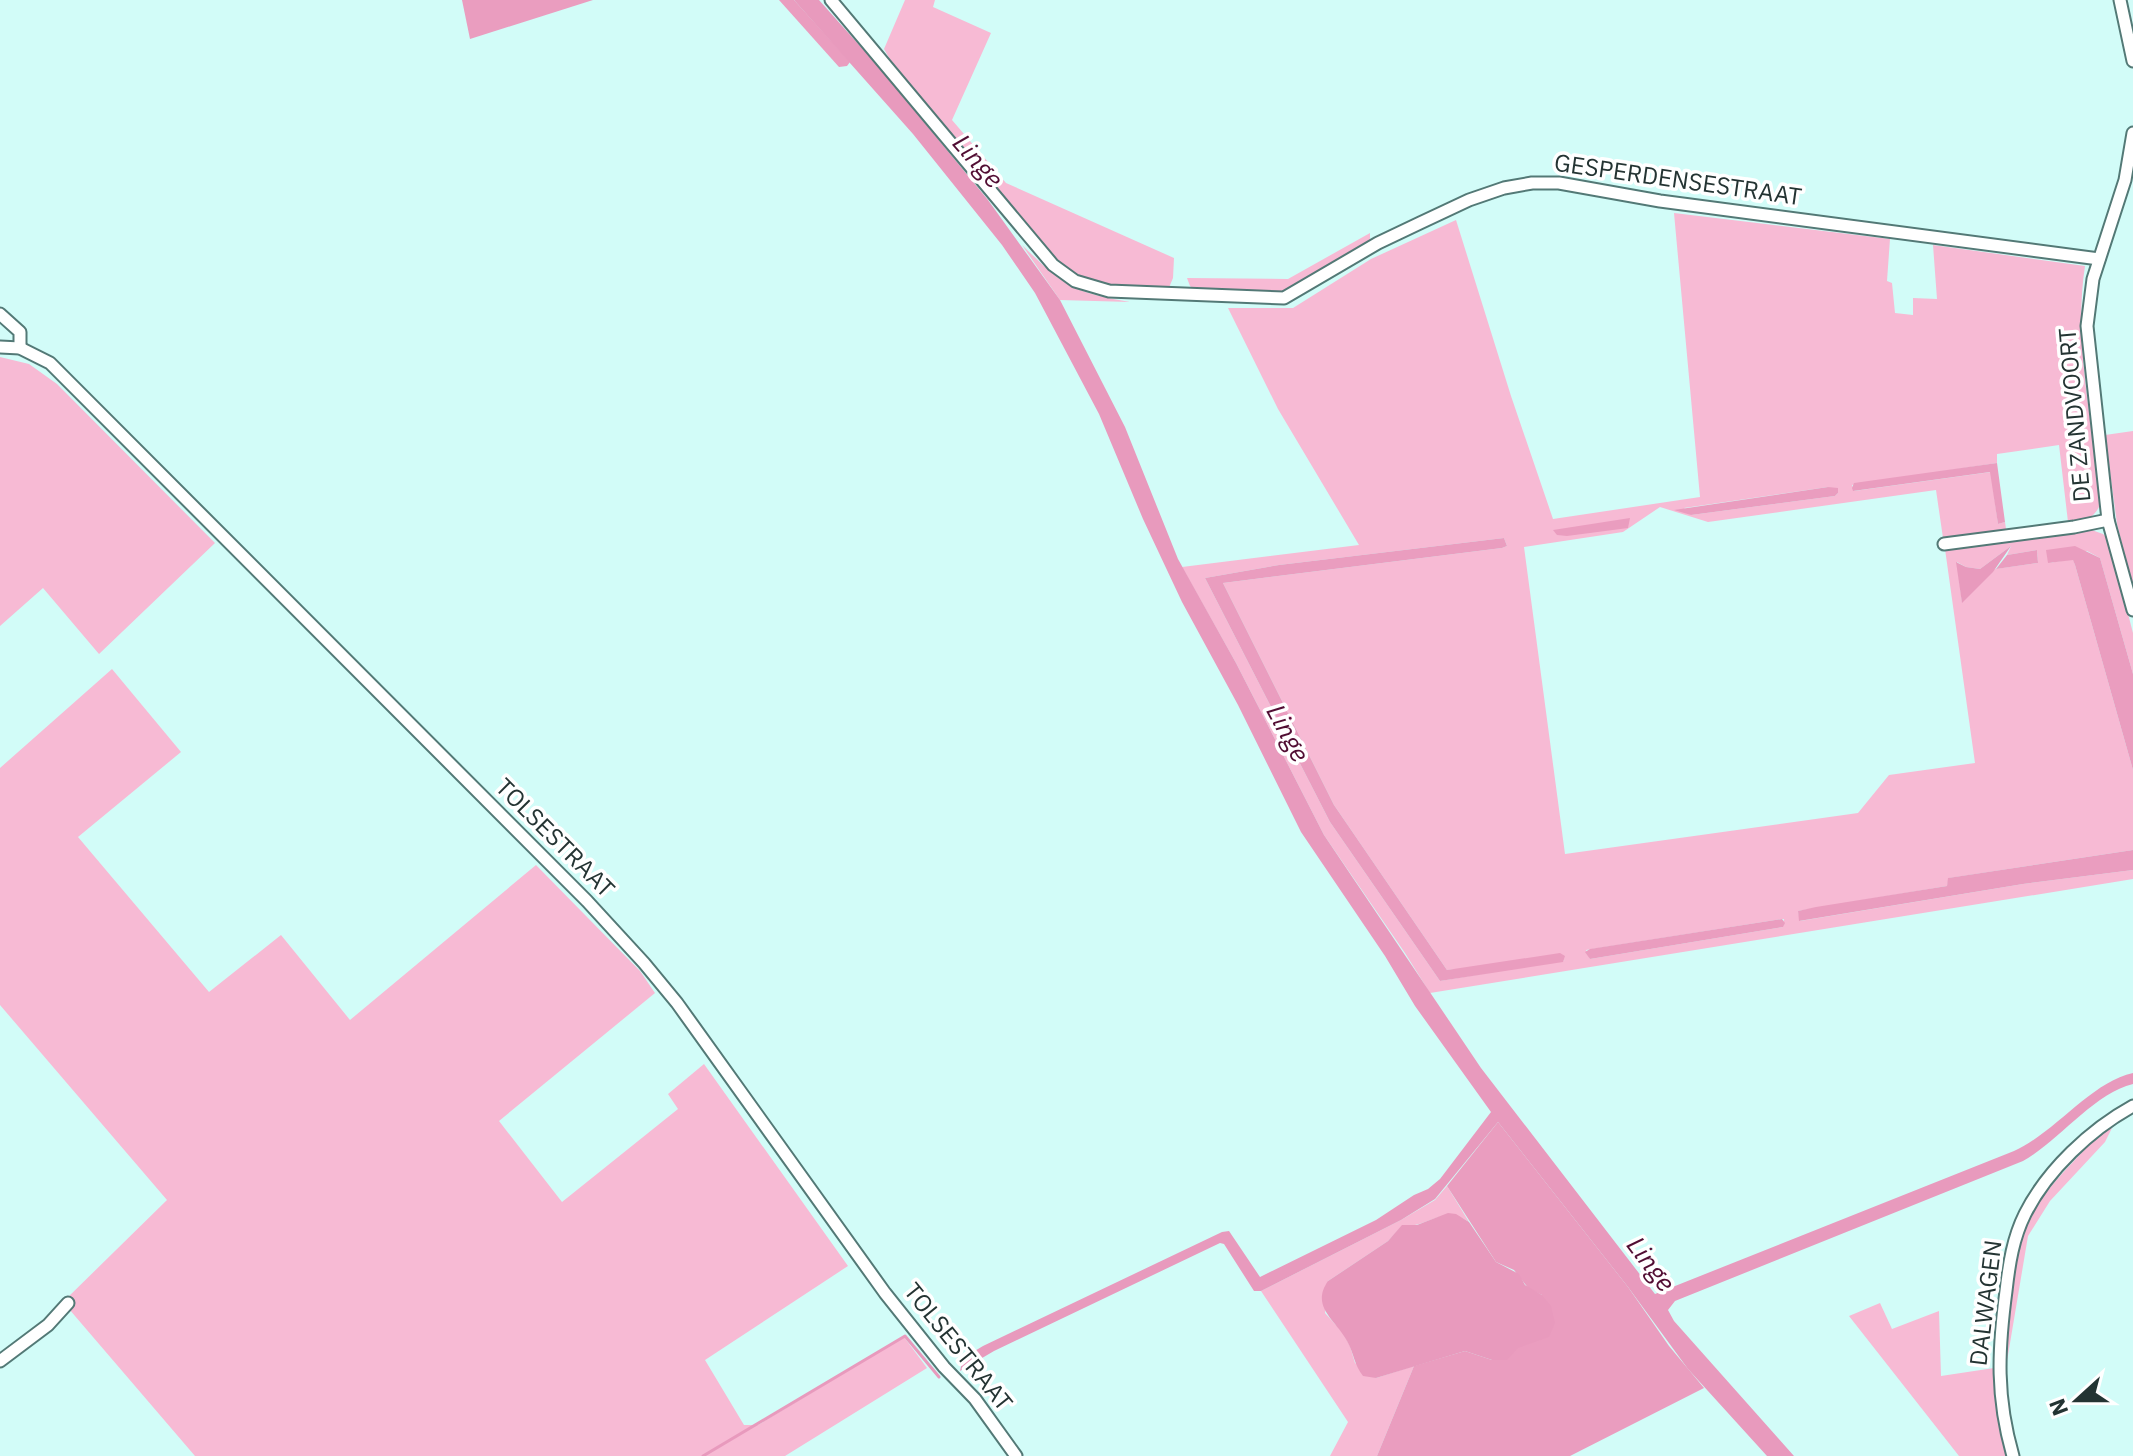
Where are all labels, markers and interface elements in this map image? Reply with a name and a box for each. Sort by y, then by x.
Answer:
water label: Linge [946,126,1012,194]
street label: GESPERDENSESTRAAT [1552,146,1804,212]
street label: DE ZANDVOORT [2050,326,2098,503]
water label: Linge [1260,698,1318,767]
street label: TOLSESTRAAT [489,771,622,904]
water label: Linge [1620,1229,1684,1298]
street label: DALWAGEN [1961,1238,2009,1368]
street label: TOLSESTRAAT [897,1276,1021,1417]
north arrow [2037,1360,2117,1440]
text: N [2041,1395,2074,1420]

